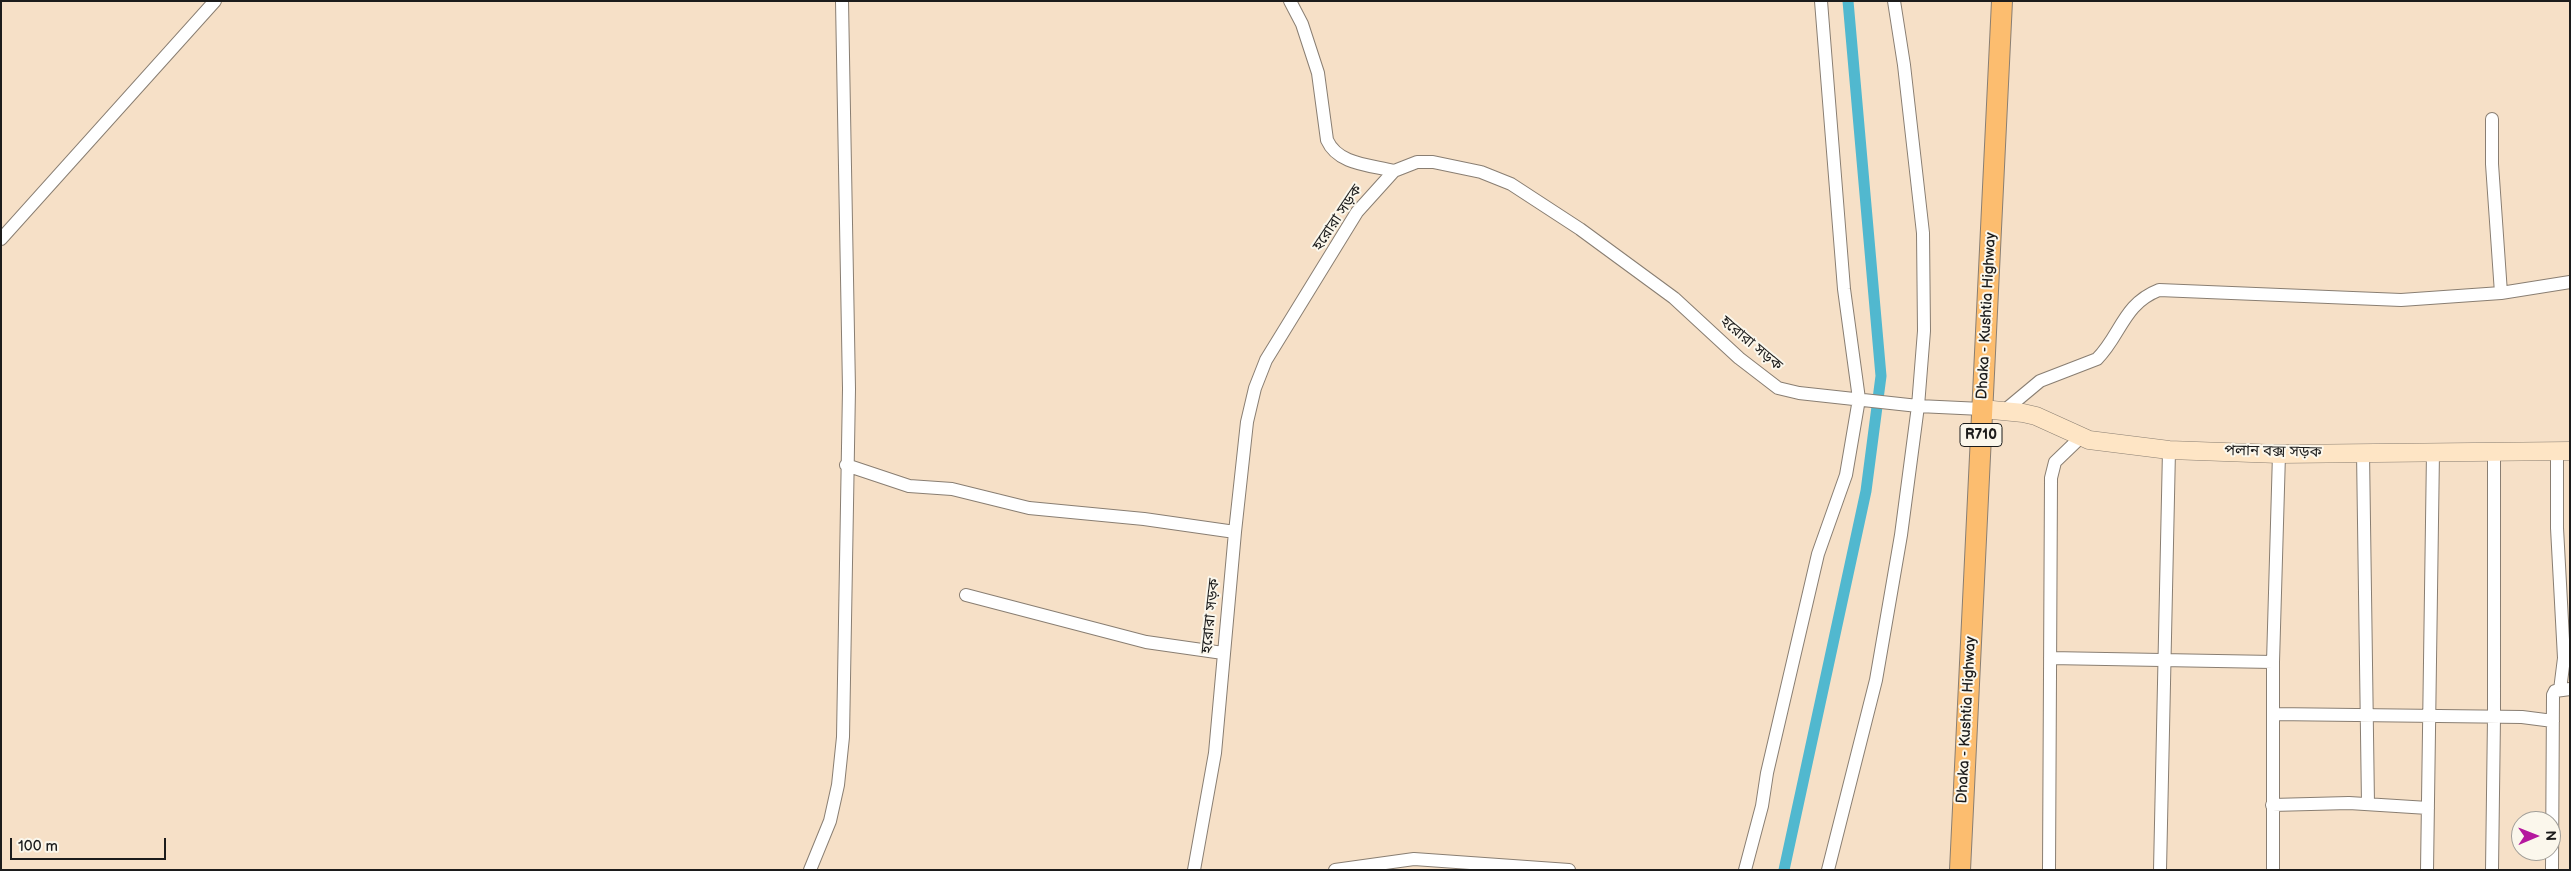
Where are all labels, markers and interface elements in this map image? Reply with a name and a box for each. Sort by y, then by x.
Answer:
street label: হরোরা সড়ক [1309,182,1367,254]
street label: Dhaka - Kushtia Highway [1974,232,2000,400]
street label: হরোরা সড়ক [1716,313,1786,375]
road number: R710 [1960,424,2002,446]
street label: পলান বক্স সড়ক [2224,442,2322,462]
street label: হরোরা সড়ক [1198,578,1224,654]
street label: Dhaka - Kushtia Highway [1954,636,1980,804]
north arrow [2511,811,2561,861]
scale bar [12,828,169,860]
text: N [2542,830,2559,841]
text: 100 m [18,837,58,856]

